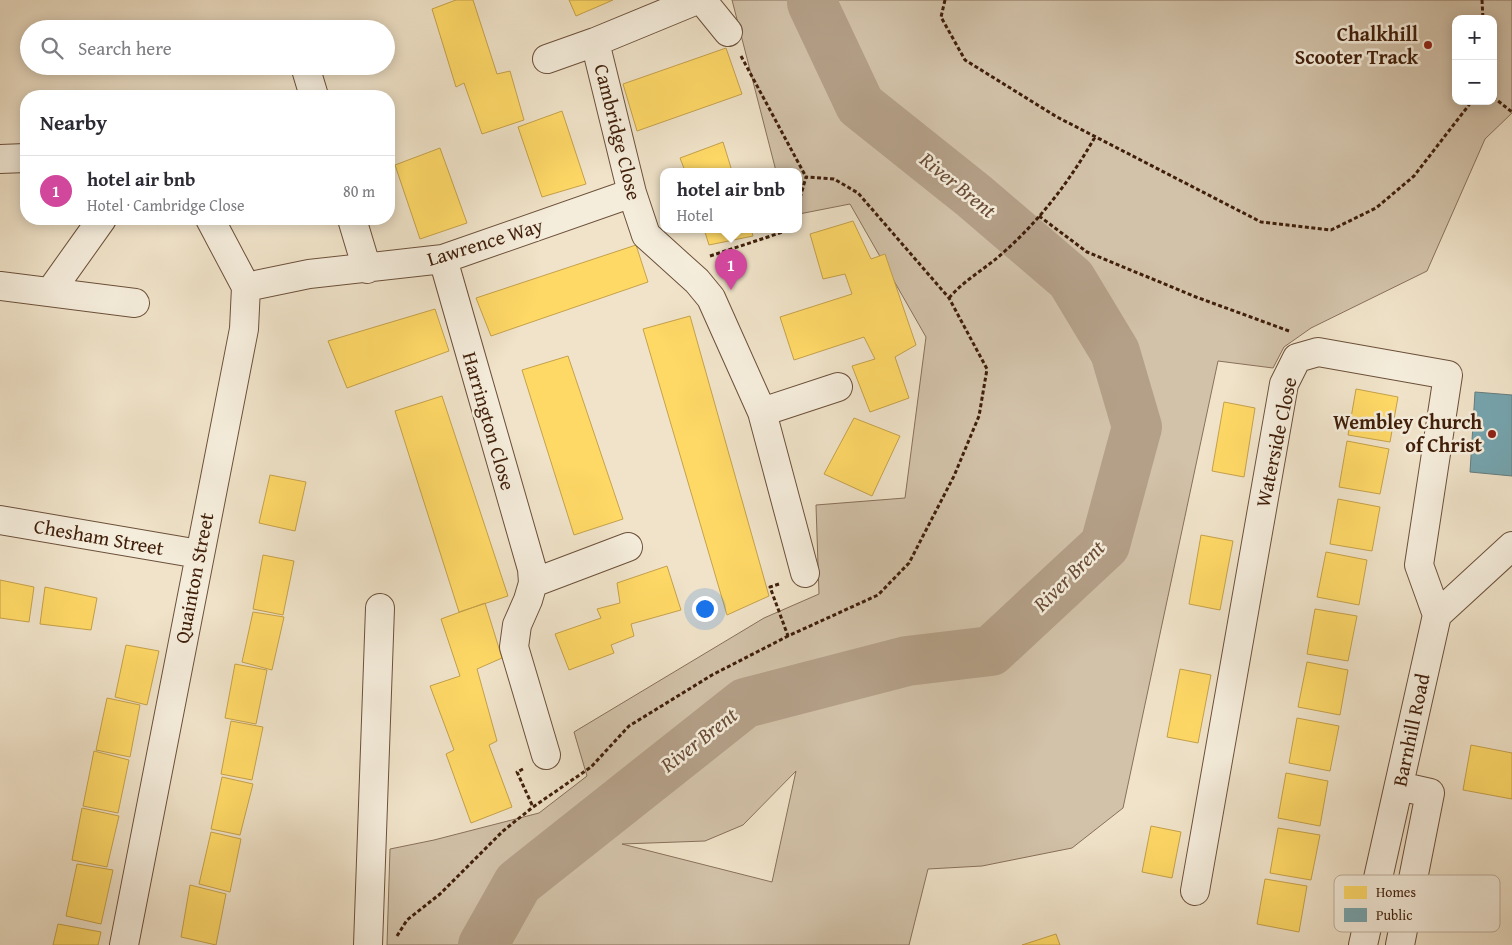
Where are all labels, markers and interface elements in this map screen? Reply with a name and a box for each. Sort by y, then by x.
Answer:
map controls [1452,15,1497,105]
button: + [1452,15,1497,60]
place label: Chalkhill Scooter Track [1295,19,1419,71]
search box [20,20,395,75]
icon: search [38,34,66,62]
text: Search here [78,34,172,62]
marker: Chalkhill Scooter Track [1422,39,1434,51]
button: − [1452,60,1497,105]
street label: Cambridge Close [588,61,649,203]
text: Nearby [40,107,107,138]
water label: River Brent [913,144,1003,225]
text: hotel air bnb [87,165,196,193]
popup [660,168,802,233]
text: hotel air bnb [677,175,785,203]
text: 1 [52,179,60,203]
text: 80 m [343,179,375,203]
text: Hotel · Cambridge Close [87,193,245,217]
text: Hotel [677,203,713,227]
street label: Lawrence Way [423,210,546,273]
pin: 1 [715,249,747,290]
street label: Harrington Close [456,348,523,494]
street label: Waterside Close [1248,374,1303,510]
place label: Wembley Church of Christ [1333,407,1482,459]
marker: Wembley Church of Christ [1486,428,1498,440]
street label: Quainton Street [167,510,220,646]
street label: Chesham Street [32,511,166,562]
water label: River Brent [1025,533,1112,619]
your location [692,596,718,622]
street label: Barnhill Road [1384,671,1437,789]
water label: River Brent [653,699,744,780]
legend [1334,875,1500,932]
text: Homes [1376,882,1416,902]
text: Public [1376,905,1412,925]

